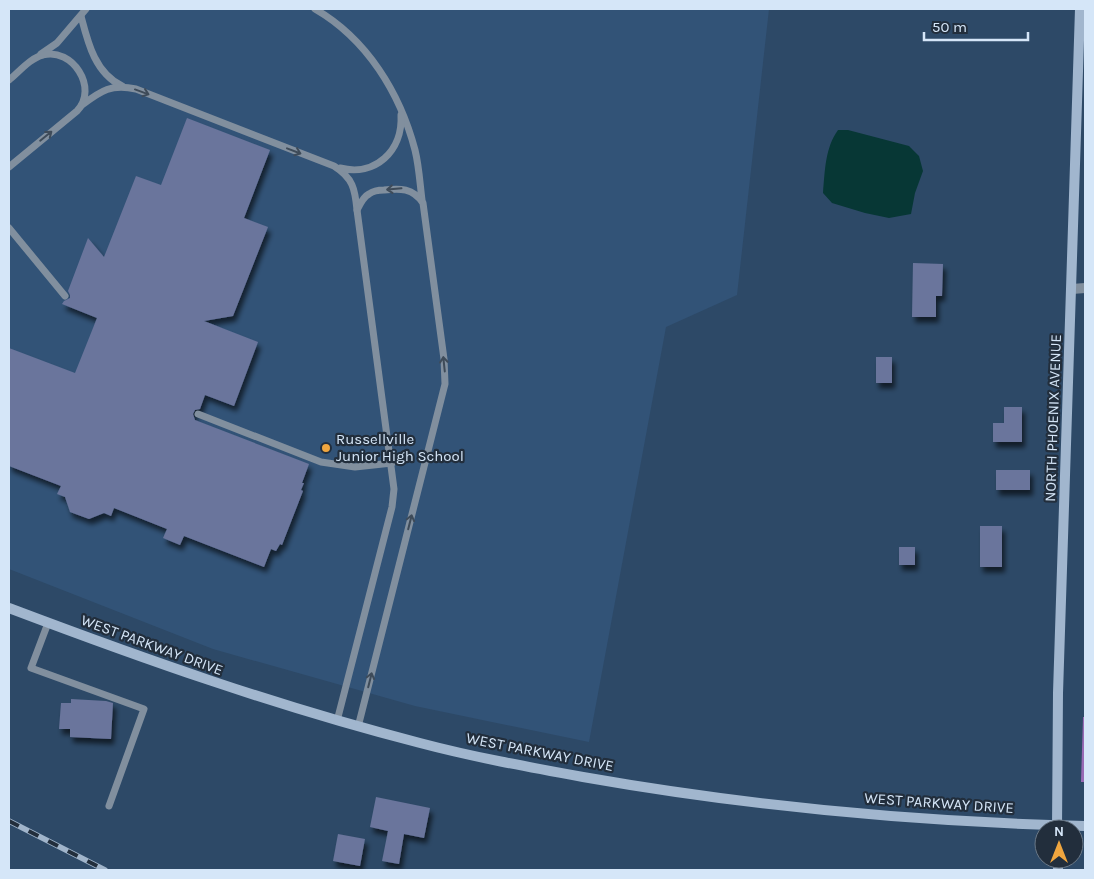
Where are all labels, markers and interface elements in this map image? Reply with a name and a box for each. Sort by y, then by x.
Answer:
scale bar [924,10,1028,42]
text: 50 m [932,18,967,36]
one-way arrow [134,88,150,97]
one-way arrow [40,130,53,142]
one-way arrow [286,146,301,156]
one-way arrow [386,184,402,193]
street label: NORTH PHOENIX AVENUE [1041,334,1065,502]
one-way arrow [439,356,449,372]
place label: Russellville Junior High School [336,430,464,465]
marker: Russellville Junior High School [320,442,332,454]
one-way arrow [406,514,415,530]
street label: WEST PARKWAY DRIVE [79,611,225,679]
one-way arrow [366,672,376,688]
street label: WEST PARKWAY DRIVE [465,729,615,775]
street label: WEST PARKWAY DRIVE [864,789,1014,817]
north arrow [1034,819,1084,869]
text: N [1054,823,1064,840]

